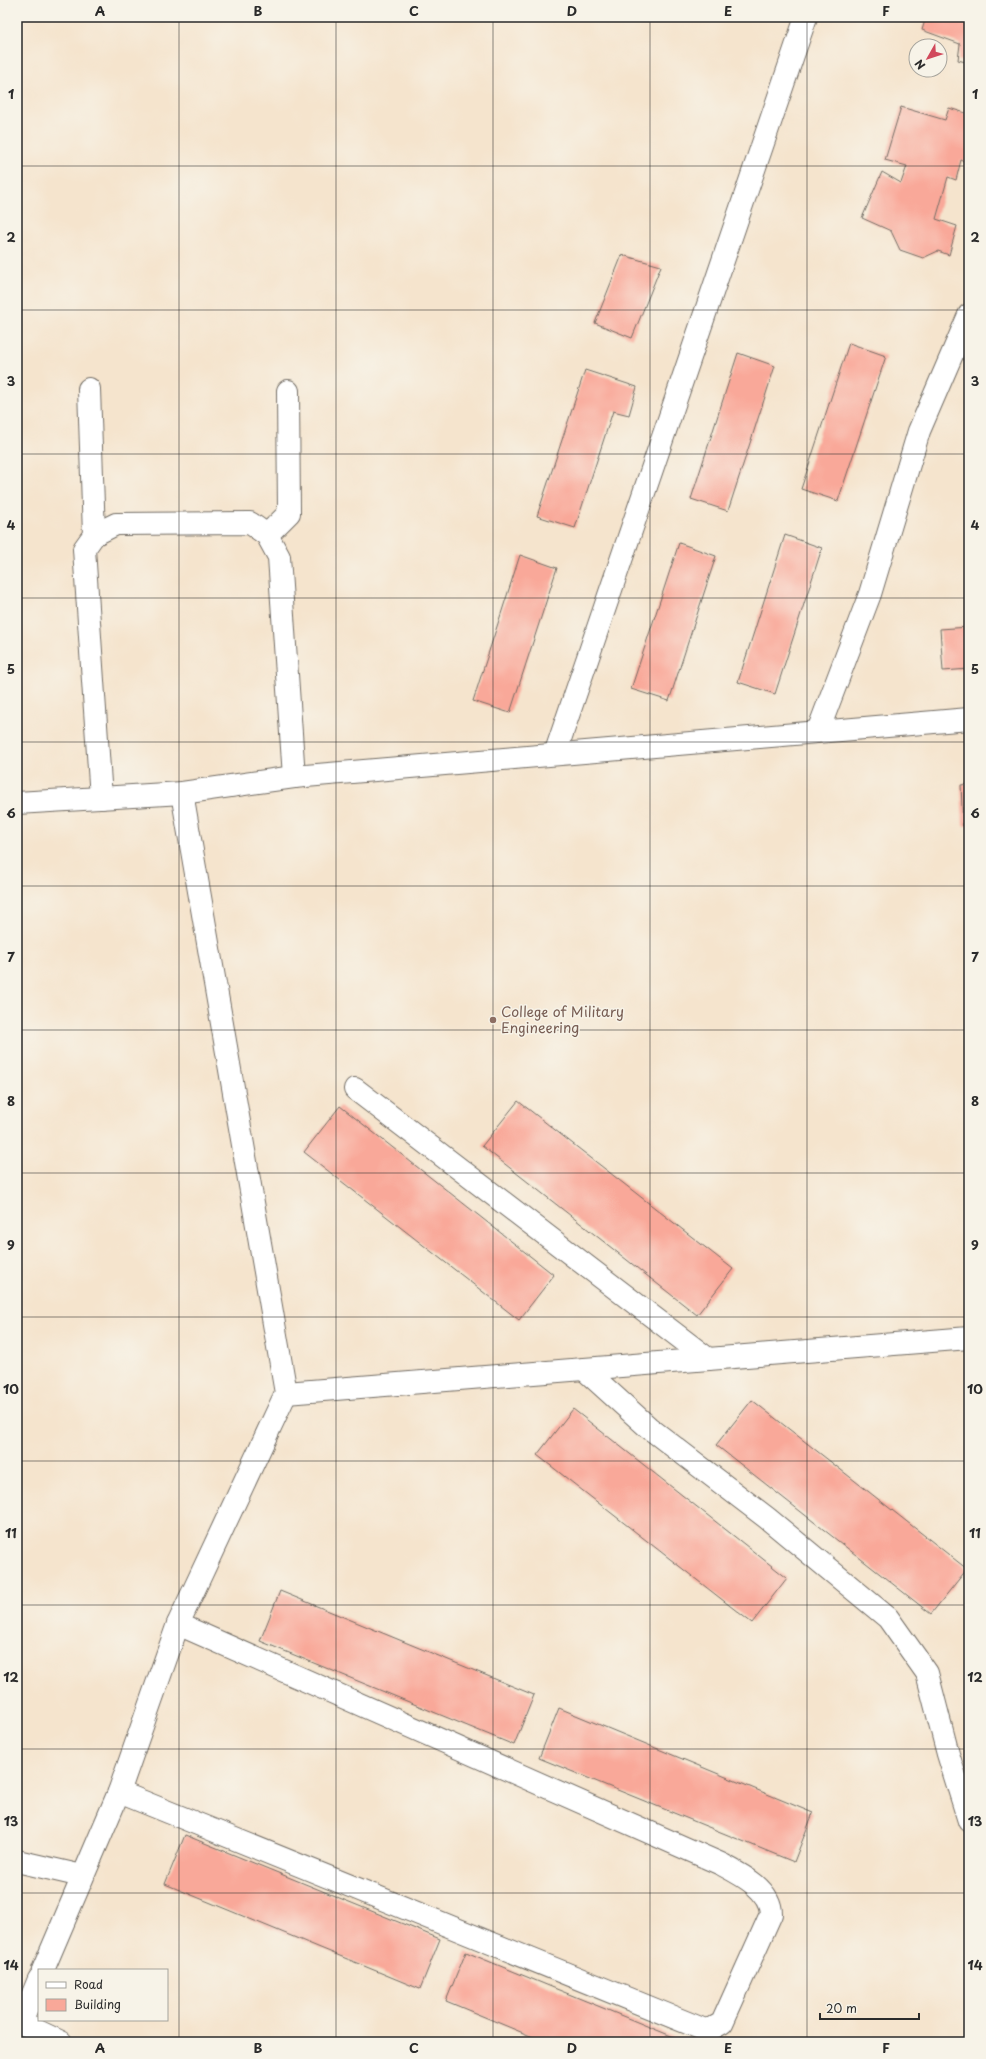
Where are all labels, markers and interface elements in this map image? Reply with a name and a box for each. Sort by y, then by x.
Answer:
text: A [95,1,105,20]
text: B [254,1,263,20]
text: C [409,1,419,20]
text: D [567,1,577,20]
text: E [724,1,732,20]
text: F [882,1,890,20]
north arrow [908,38,948,78]
text: N [910,56,929,73]
text: 1 [8,84,14,103]
text: 1 [972,84,978,103]
text: 2 [6,227,16,246]
text: 2 [970,227,980,246]
text: 3 [7,371,16,390]
text: 3 [971,371,980,390]
text: 4 [7,515,16,534]
text: 4 [971,515,980,534]
text: 5 [7,659,15,678]
text: 5 [971,659,979,678]
text: 6 [6,803,16,822]
text: 6 [970,803,980,822]
text: 7 [7,947,15,966]
text: 7 [971,947,979,966]
place label: College of Military Engineering [501,1001,624,1038]
marker: College of Military Engineering [488,1015,498,1025]
text: 8 [7,1091,15,1110]
text: 8 [971,1091,979,1110]
text: 9 [7,1235,15,1254]
text: 9 [971,1235,979,1254]
text: 10 [3,1379,19,1398]
text: 10 [967,1379,983,1398]
text: 11 [5,1523,17,1542]
text: 11 [969,1523,981,1542]
text: 12 [3,1667,19,1686]
text: 12 [967,1667,983,1686]
text: 13 [4,1811,19,1830]
text: 13 [968,1811,983,1830]
text: 14 [3,1955,19,1974]
text: 14 [967,1955,983,1974]
legend [38,1969,168,2021]
text: Road [74,1975,103,1993]
text: Building [74,1995,121,2013]
scale bar [820,1995,919,2021]
text: 20 m [826,1999,857,2017]
text: A [95,2038,105,2057]
text: B [254,2038,263,2057]
text: C [409,2038,419,2057]
text: D [567,2038,577,2057]
text: E [724,2038,732,2057]
text: F [882,2038,890,2057]

